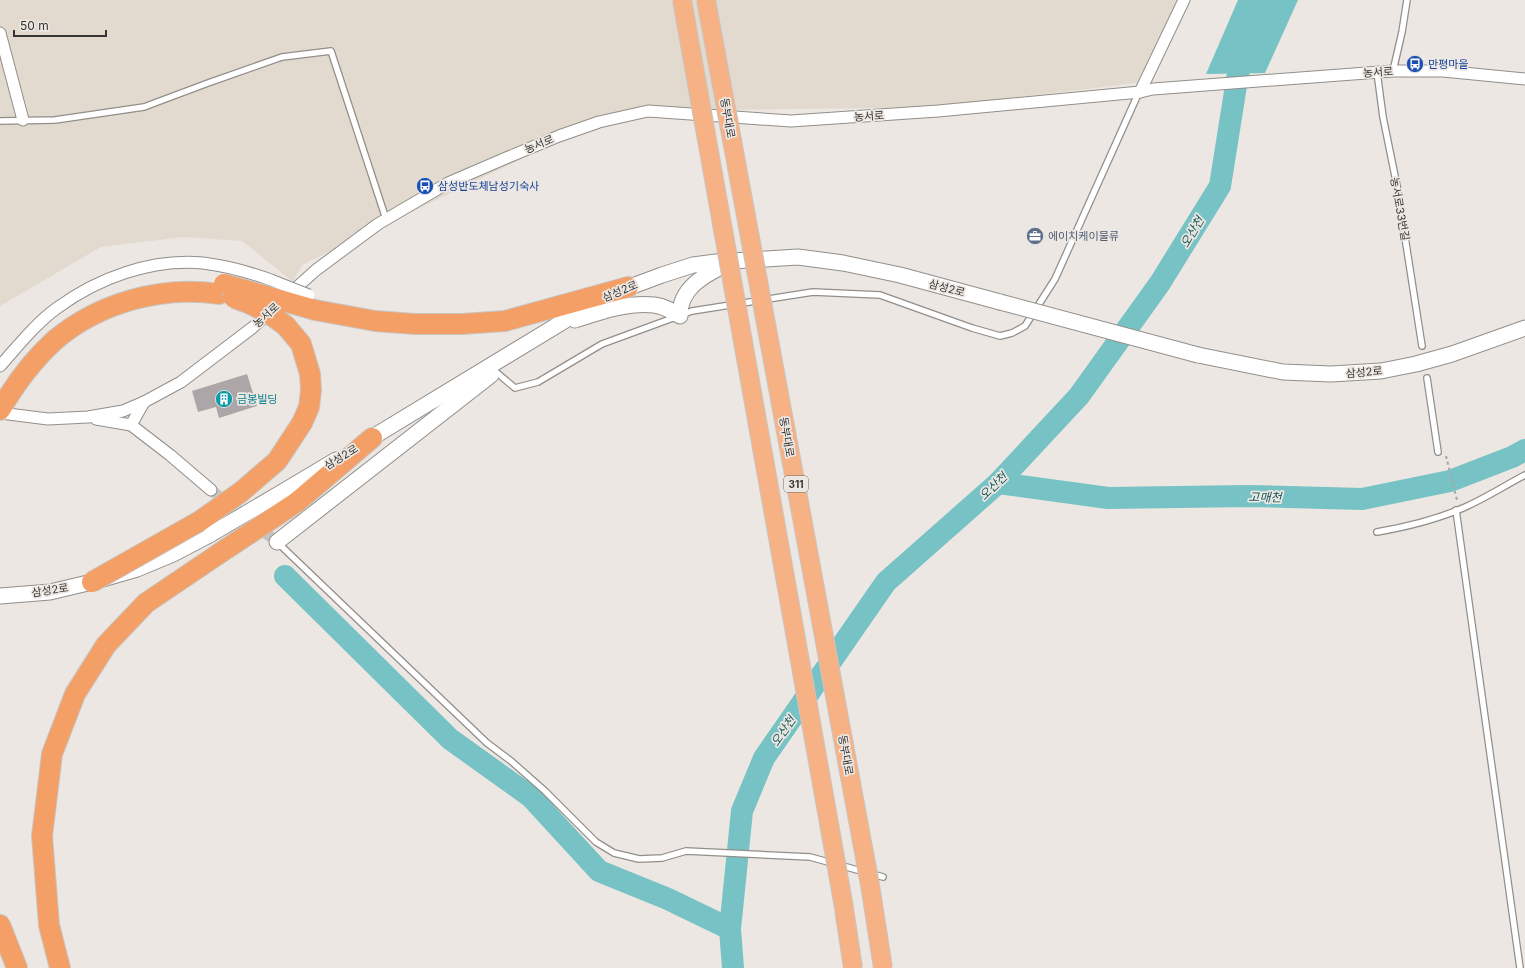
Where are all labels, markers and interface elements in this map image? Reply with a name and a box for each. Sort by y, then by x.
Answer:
scale bar [14,12,106,38]
text: 50 m [20,18,49,33]
bus stop icon: 만평마을 [1405,54,1425,74]
place label: 만평마을 [1428,57,1468,71]
street label: 농서로 [1362,64,1394,80]
street label: 동부대로 [718,97,738,139]
street label: 농서로 [853,108,885,124]
street label: 농서로 [522,132,556,156]
bus stop icon: 삼성반도체남성기숙사 [415,176,435,196]
street label: 농서로33번길 [1388,176,1412,242]
place label: 삼성반도체남성기숙사 [438,179,539,193]
water label: 오산천 [1177,212,1208,250]
office icon: 에이치케이물류 [1025,226,1045,246]
place label: 에이치케이물류 [1048,229,1119,243]
street label: 삼성2로 [927,276,967,300]
street label: 삼성2로 [600,277,640,305]
street label: 농서로 [250,300,282,330]
street label: 삼성2로 [1345,363,1383,381]
building icon: 금봉빌딩 [214,389,234,409]
place label: 금봉빌딩 [237,392,277,406]
street label: 동부대로 [777,416,797,458]
street label: 삼성2로 [322,441,360,473]
water label: 오산천 [976,468,1012,503]
road number: 311 [784,476,808,492]
water label: 고매천 [1248,489,1284,505]
street label: 삼성2로 [31,580,69,600]
water label: 오산천 [767,712,800,749]
street label: 동부대로 [836,734,856,776]

